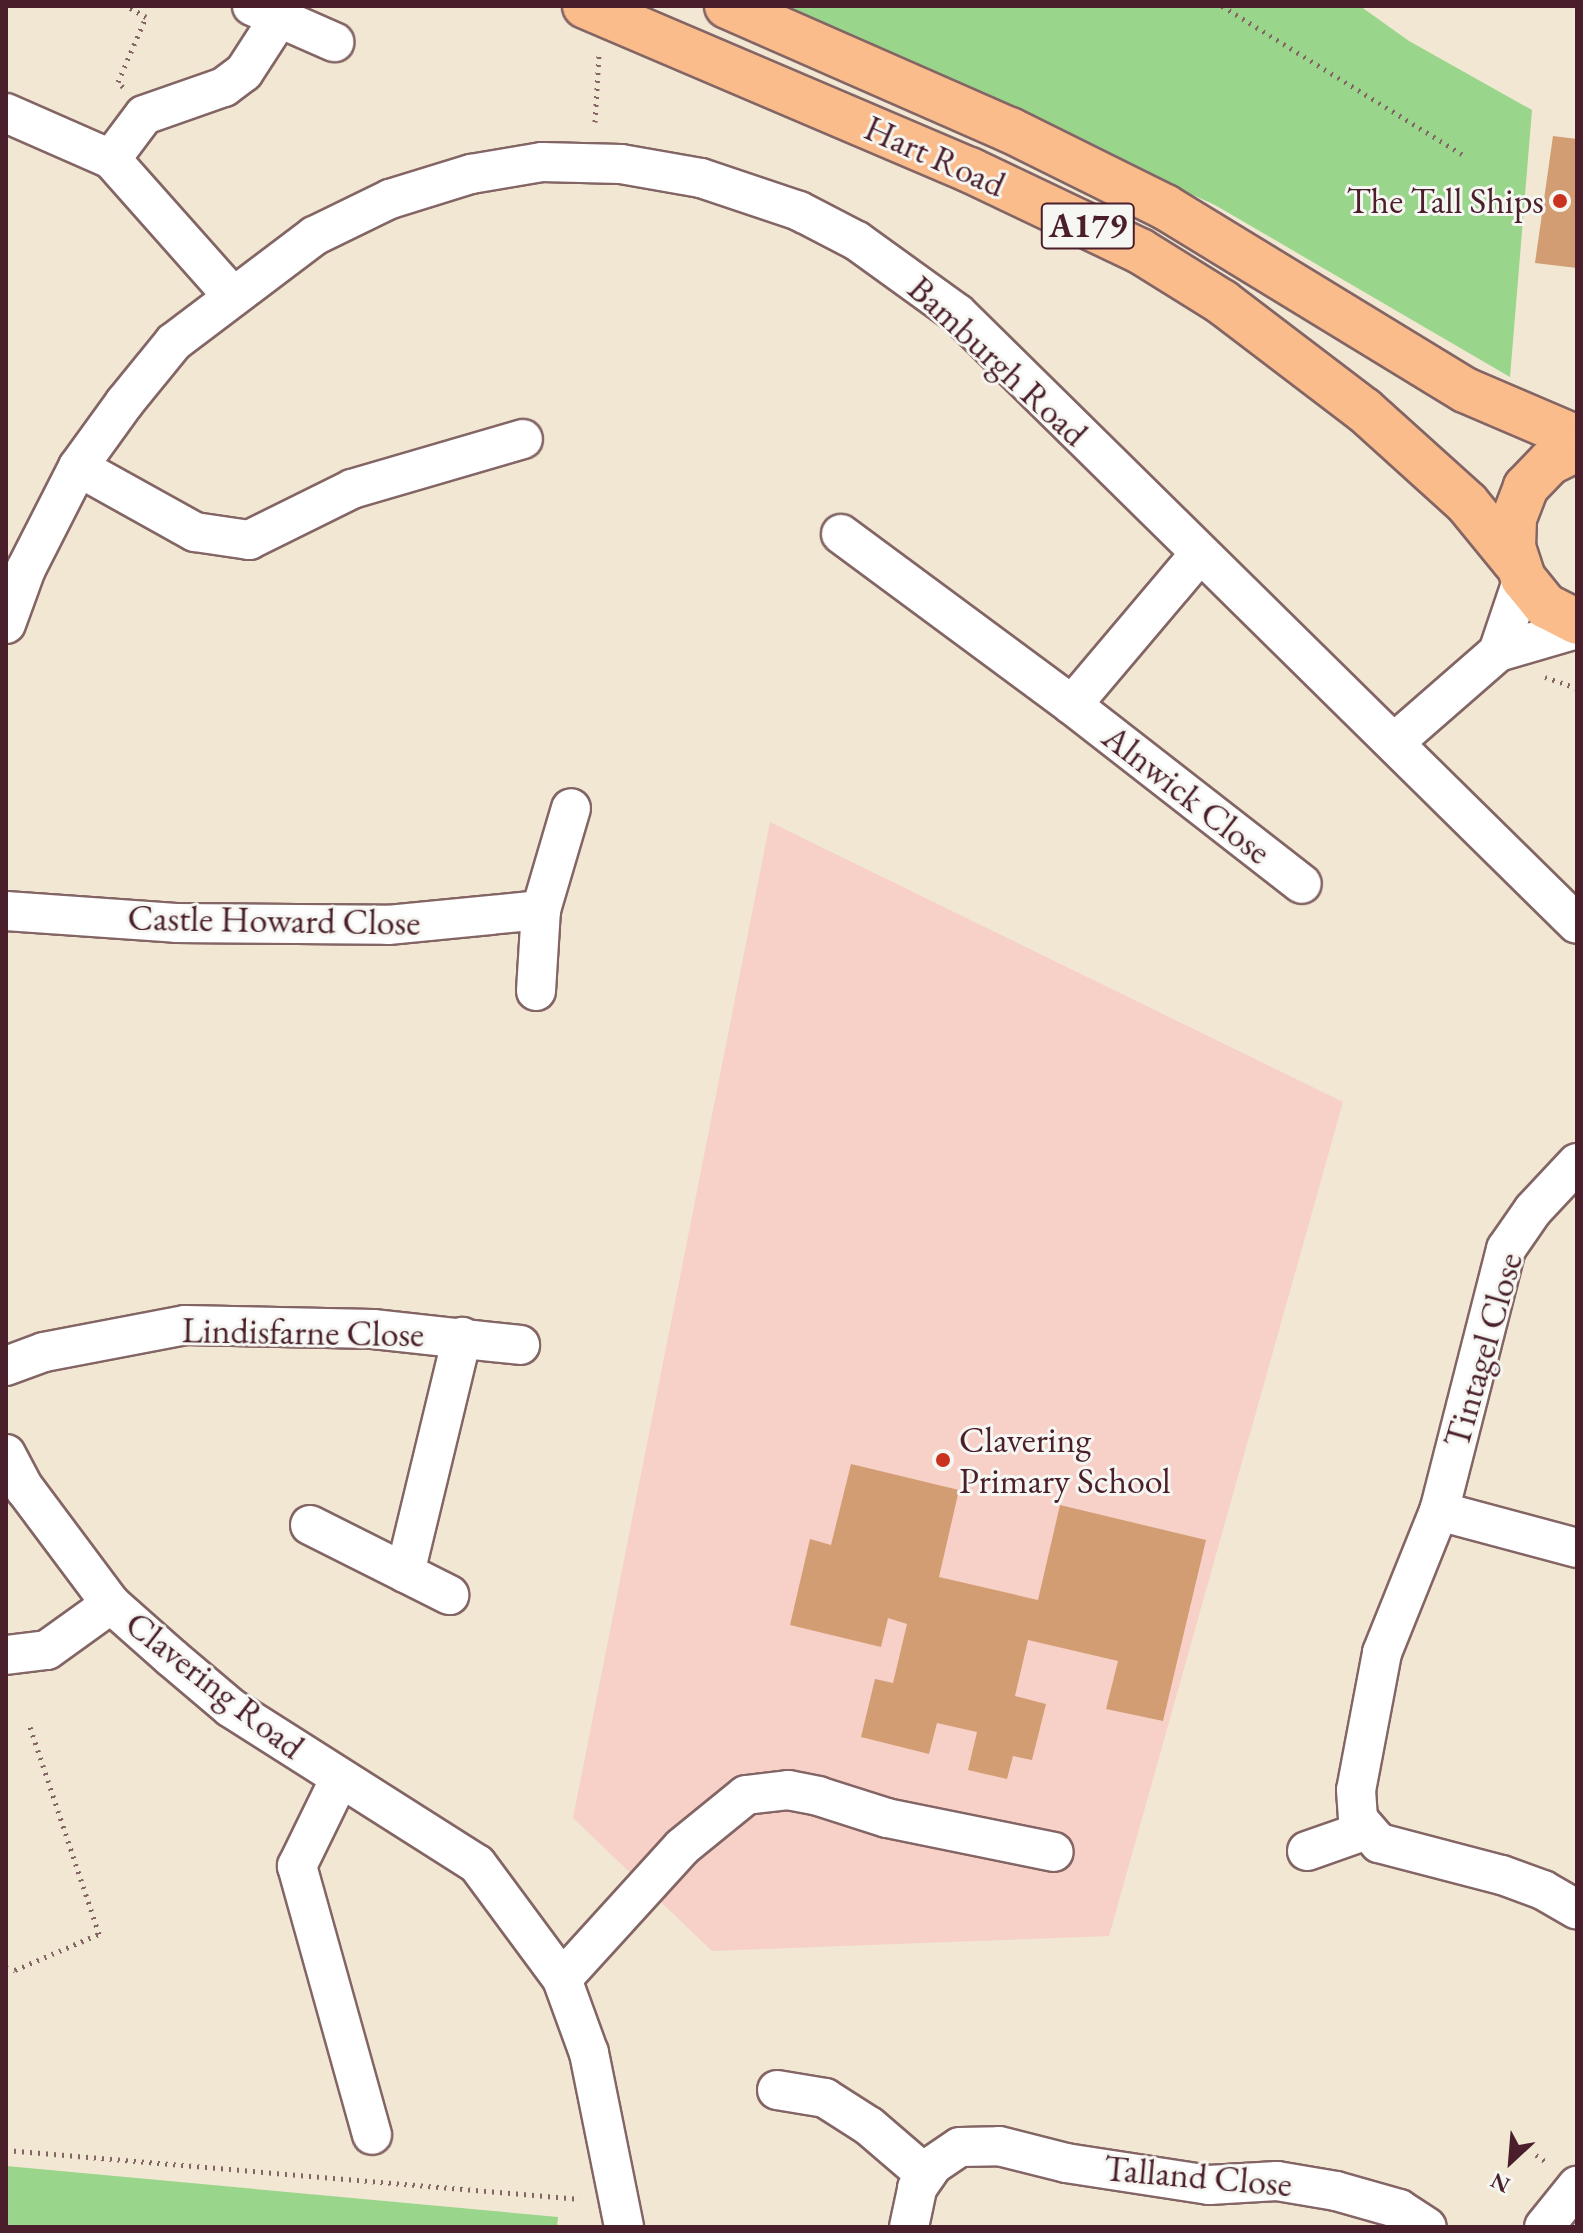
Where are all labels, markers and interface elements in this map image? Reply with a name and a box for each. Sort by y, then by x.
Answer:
street label: Hart Road [858,106,1012,206]
place label: The Tall Ships [1347,179,1544,223]
marker: The Tall Ships [1551,192,1569,210]
road number: A179 [1040,196,1136,256]
street label: Bamburgh Road [899,267,1097,455]
street label: Alnwick Close [1094,715,1280,873]
street label: Castle Howard Close [127,896,421,944]
street label: Tintagel Close [1435,1248,1531,1452]
street label: Lindisfarne Close [181,1308,425,1356]
place label: Clavering Primary School [959,1417,1171,1502]
marker: Clavering Primary School [934,1451,952,1469]
street label: Clavering Road [117,1602,313,1768]
north arrow [1471,2121,1551,2201]
street label: Talland Close [1102,2146,1294,2206]
text: N [1486,2166,1515,2200]

